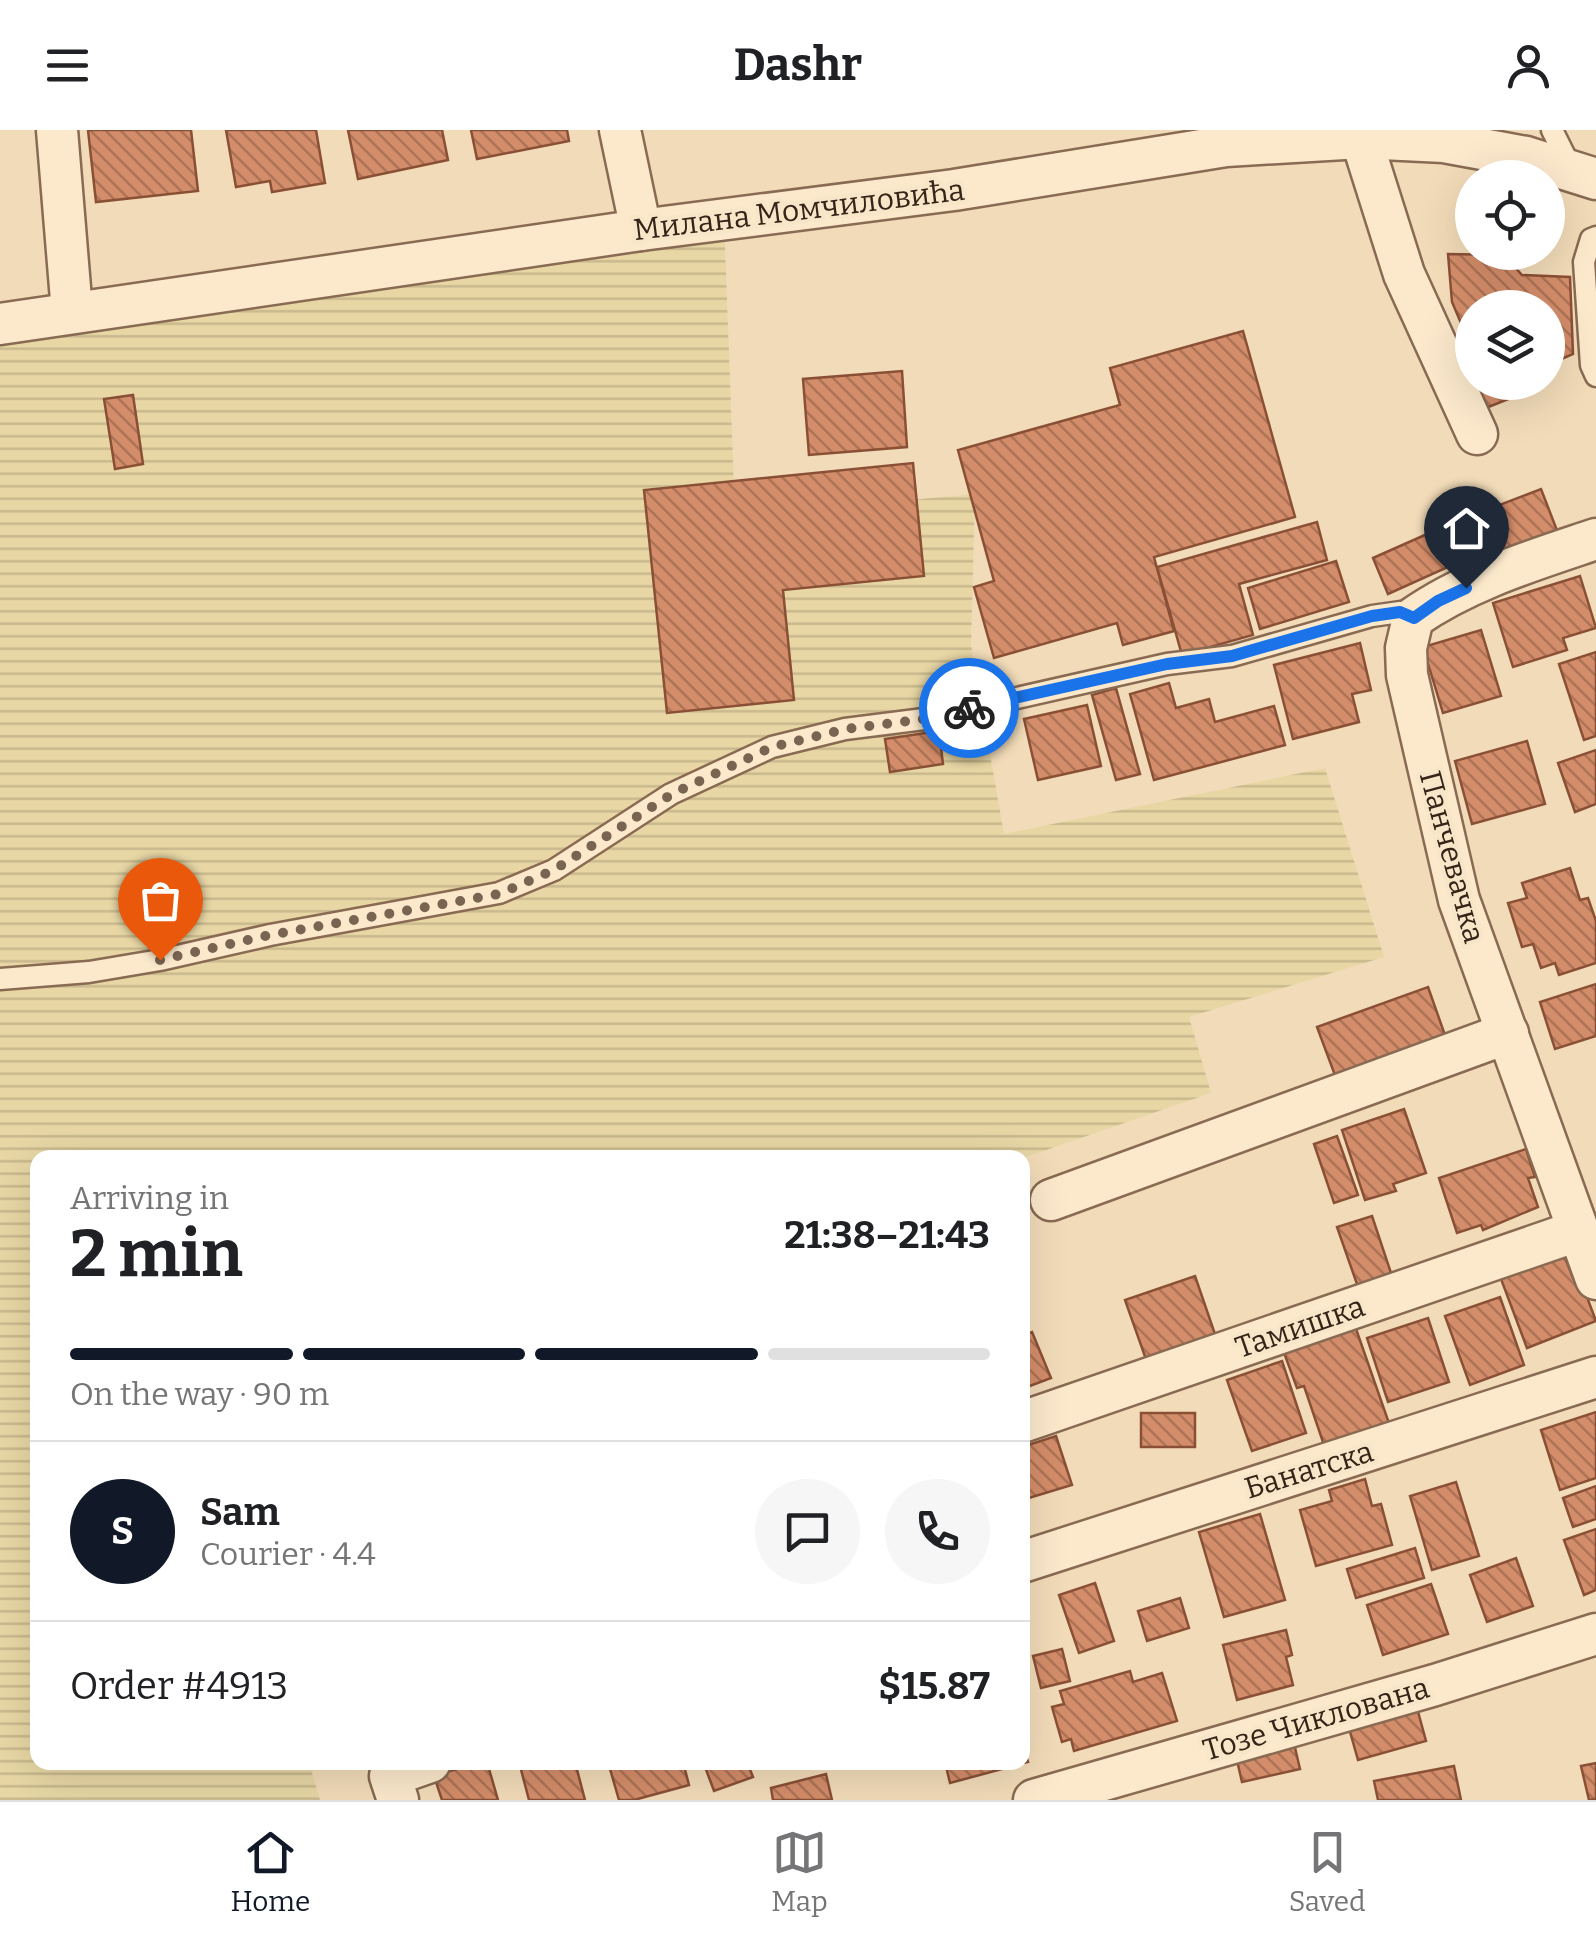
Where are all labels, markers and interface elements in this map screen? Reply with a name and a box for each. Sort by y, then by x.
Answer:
icon: menu [40,38,95,93]
text: Dashr [734,38,862,92]
icon: person [1501,38,1556,93]
map controls [1455,160,1565,400]
button: locate [1455,160,1565,270]
street label: Милана Момчиловића [631,172,967,248]
button: layers [1455,290,1565,400]
pin [1424,486,1509,589]
icon: home [1439,501,1494,556]
courier [919,658,1019,758]
icon: bike [942,681,997,736]
street label: Панчевачка [1412,767,1492,947]
pin [118,858,203,961]
icon: bag [133,873,188,928]
text: Arriving in [70,1179,229,1217]
text: 21:38–21:43 [784,1212,990,1258]
text: 2 min [70,1215,243,1293]
street label: Тамишка [1231,1288,1369,1366]
text: On the way · 90 m [70,1375,329,1413]
street label: Банатска [1240,1433,1378,1507]
button: chat [755,1479,860,1584]
button: phone [885,1479,990,1584]
text: Sam [200,1489,280,1535]
text: S [111,1508,134,1554]
text: Courier · 4.4 [200,1535,376,1573]
text: Order #4913 [70,1663,288,1709]
text: $15.87 [878,1663,990,1709]
street label: Тозе Чиклована [1199,1670,1433,1768]
tab: Home [230,1825,310,1918]
tab: Map [771,1825,828,1918]
tab: Saved [1289,1825,1366,1918]

